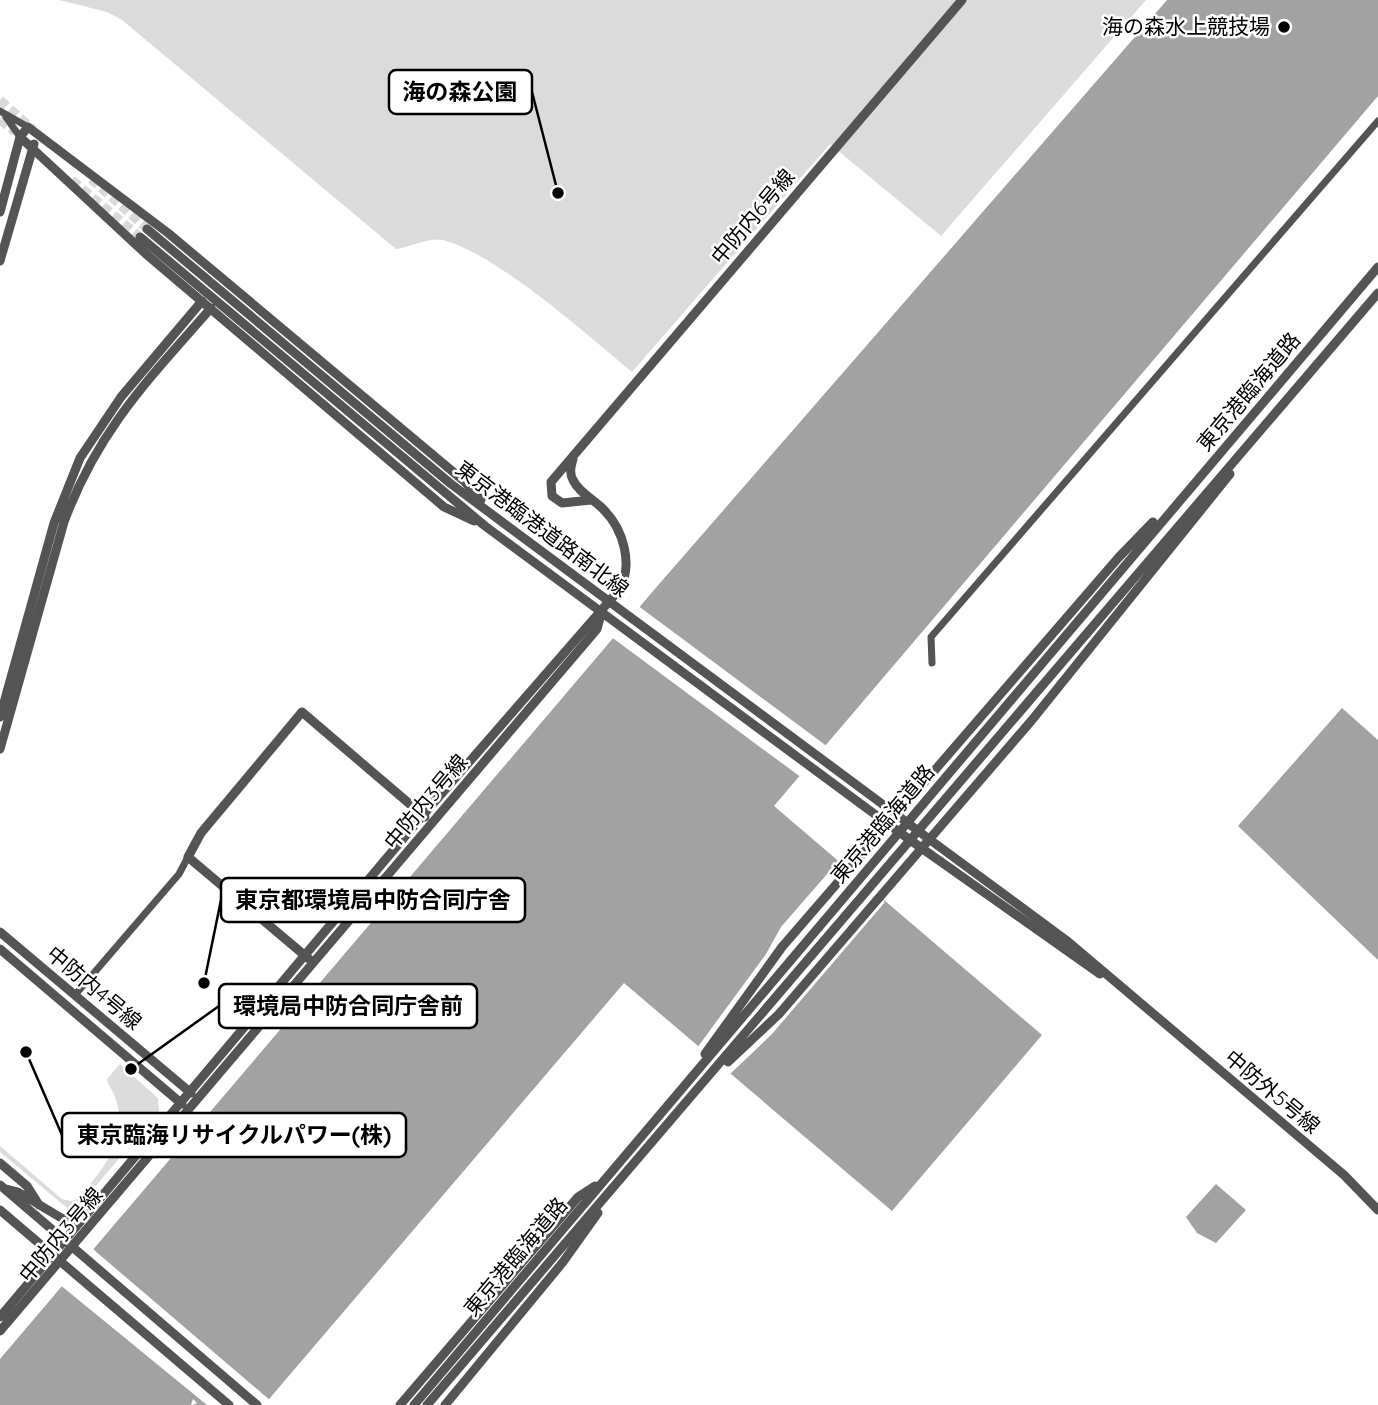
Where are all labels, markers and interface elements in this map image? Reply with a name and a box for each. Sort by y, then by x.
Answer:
place label: 海の森水上競技場 [1102,13,1270,39]
marker: 海の森水上競技場 [1276,19,1292,35]
callout: 海の森公園 [389,70,532,114]
text: 海の森公園 [403,77,518,106]
street label: 中防内6号線 [705,163,800,269]
street label: 東京港臨海道路 [1191,327,1305,456]
street label: 東京港臨港道路南北線 [451,455,634,602]
street label: 中防内3号線 [378,749,472,854]
street label: 東京港臨海道路 [825,759,939,888]
callout: 東京都環境局中防合同庁舎 [221,878,525,922]
text: 東京都環境局中防合同庁舎 [235,885,511,914]
street label: 中防内4号線 [42,940,147,1034]
callout: 環境局中防合同庁舎前 [219,984,477,1028]
text: 環境局中防合同庁舎前 [233,991,463,1020]
street label: 中防外5号線 [1220,1044,1326,1139]
callout: 東京臨海リサイクルパワー(株) [62,1113,406,1157]
text: 東京臨海リサイクルパワー(株) [77,1120,391,1149]
street label: 中防内3号線 [13,1182,107,1287]
street label: 東京港臨海道路 [458,1192,572,1321]

